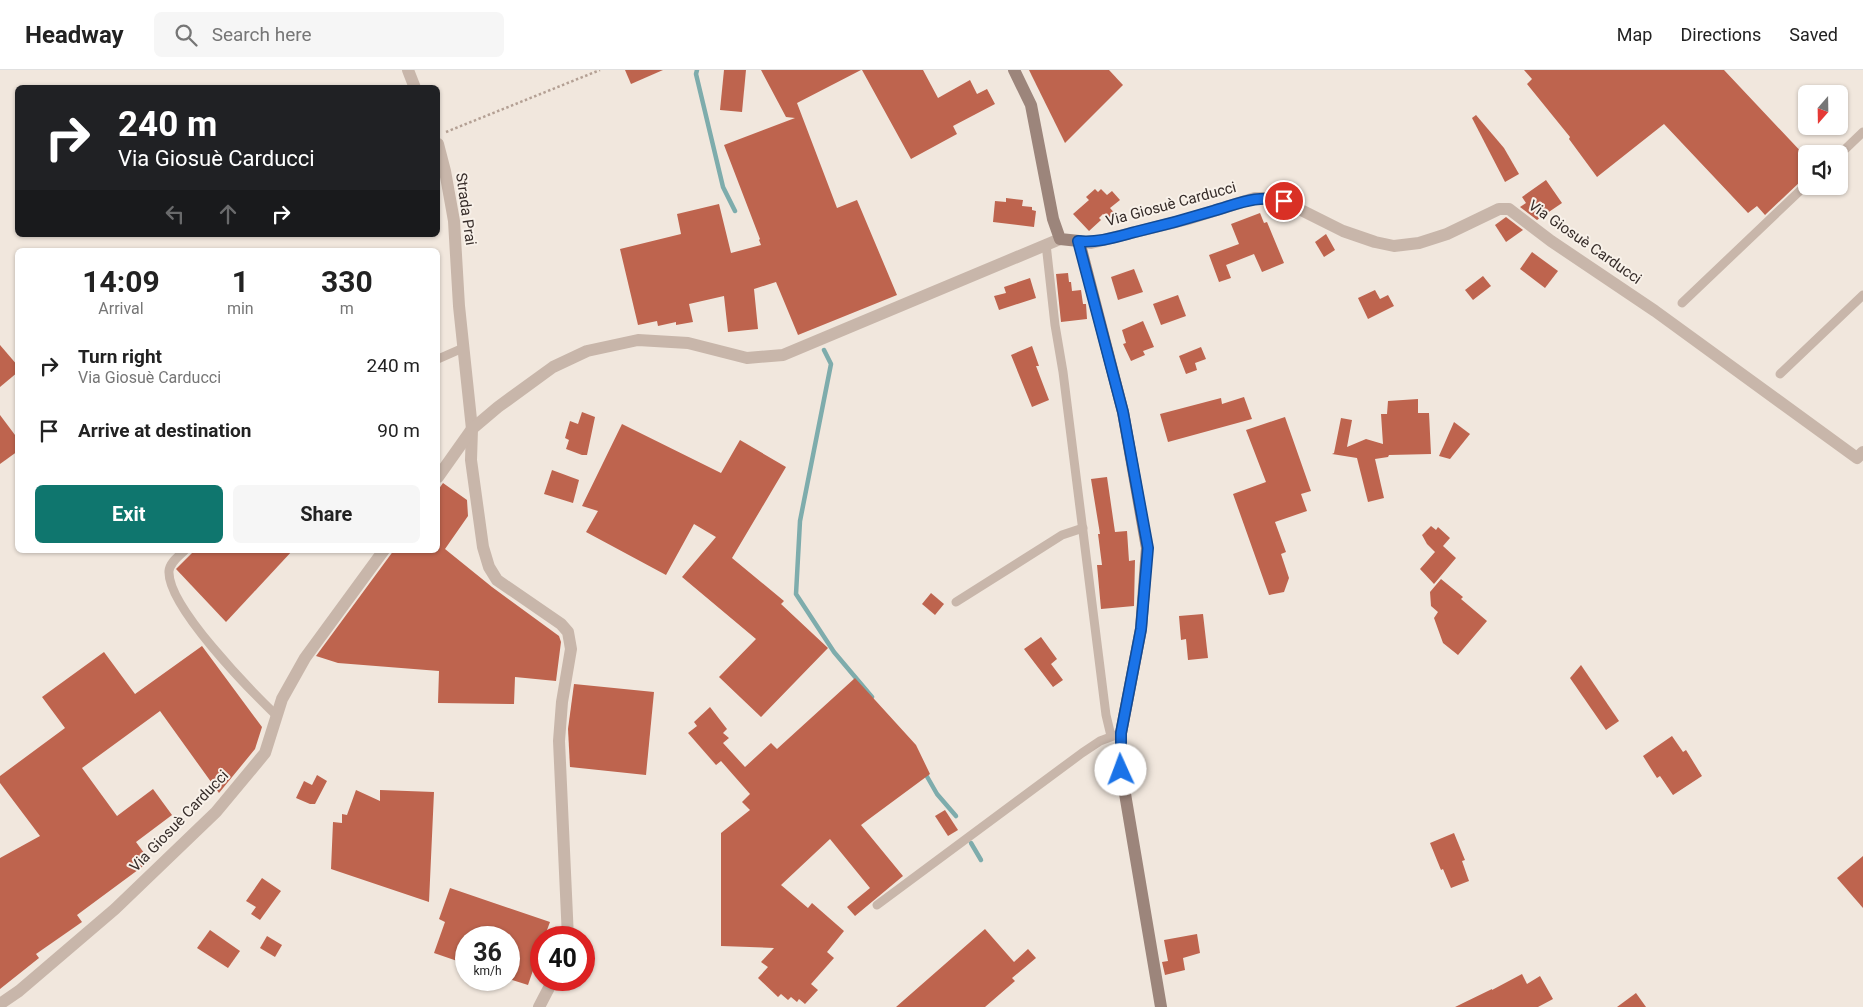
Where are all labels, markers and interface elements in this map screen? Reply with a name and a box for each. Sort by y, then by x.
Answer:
search box [154,12,504,57]
text: Headway [25,21,124,49]
icon: search [172,21,200,49]
text: Search here [212,23,312,46]
text: Map [1617,24,1652,45]
text: Directions [1680,24,1761,45]
text: Saved [1789,24,1838,45]
north arrow [1798,85,1848,135]
map controls [1798,85,1848,195]
text: 240 m [118,104,217,145]
icon: right [35,105,100,170]
button: sound [1798,145,1848,195]
text: Via Giosuè Carducci [118,146,315,171]
street label: Strada Prai [452,172,480,246]
street label: Via Giosuè Carducci [1104,178,1238,230]
pin [1263,180,1305,222]
icon: arrive [1270,187,1298,215]
street label: Via Giosuè Carducci [1525,196,1645,288]
icon: left [161,200,189,228]
icon: ahead [214,200,242,228]
icon: right [267,200,295,228]
text: 14:09 [82,264,160,299]
text: 1 [232,264,249,299]
text: 330 [321,264,373,299]
text: Arrival [98,299,144,318]
text: min [227,299,254,318]
text: m [340,299,354,318]
text: Turn right [78,345,162,368]
icon: right [35,352,63,380]
text: 240 m [367,354,420,377]
text: Via Giosuè Carducci [78,368,221,387]
icon: arrive [35,417,63,445]
text: Arrive at destination [78,419,251,442]
text: 90 m [377,419,420,442]
button: Exit [35,485,223,543]
button: Share [233,485,420,543]
position arrow [1094,743,1146,795]
street label: Via Giosuè Carducci [126,767,232,875]
speed limit sign: 40 [530,926,595,991]
text: 36 [473,938,502,967]
text: km/h [473,964,502,978]

